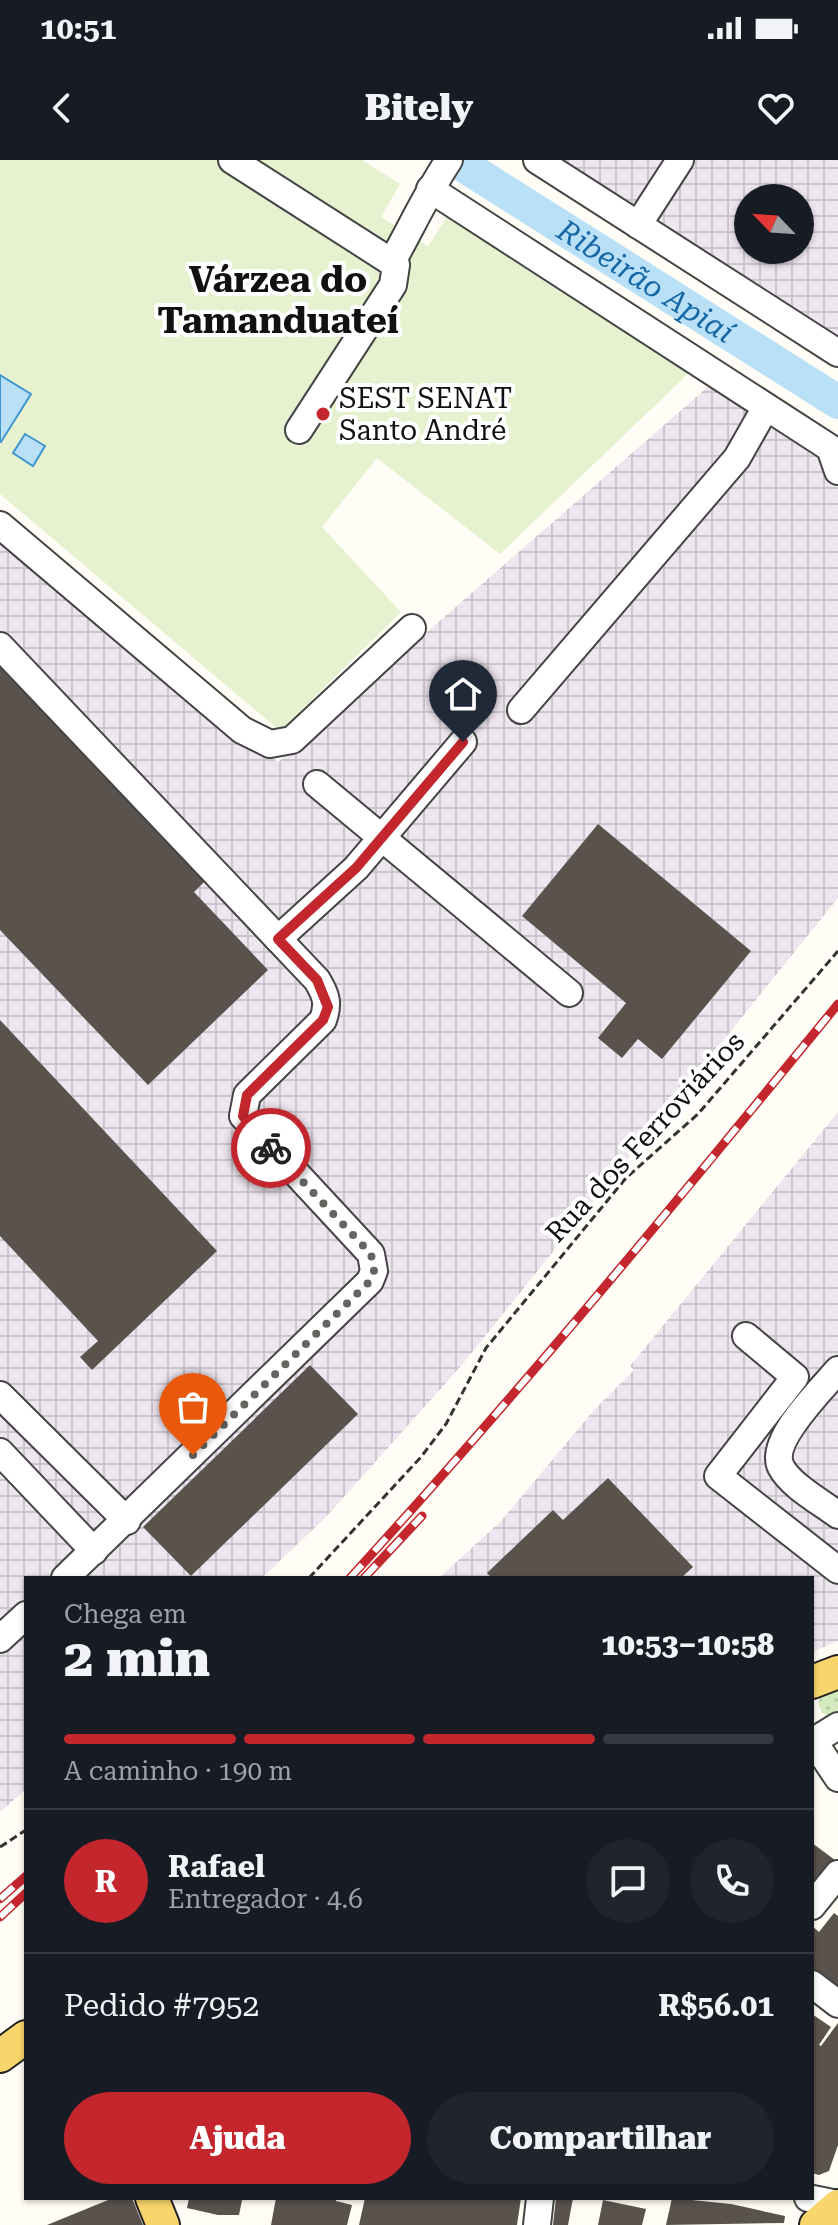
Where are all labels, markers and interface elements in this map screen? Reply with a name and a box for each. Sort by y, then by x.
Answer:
text: 10:51 [40,11,117,46]
icon: back [40,86,84,130]
icon: heart [754,86,798,130]
text: Bitely [365,87,473,129]
north arrow [734,184,814,264]
map controls [734,184,814,264]
water label: Ribeirão Apiaí [550,211,741,350]
district label: Várzea do Tamanduateí [157,259,399,342]
place label: SEST SENAT Santo André [339,382,512,447]
marker: SEST SENAT Santo André [314,405,332,423]
pin [429,660,497,742]
icon: home [441,672,485,716]
street label: Rua dos Ferroviários [539,1025,751,1249]
courier [231,1108,311,1188]
icon: bike [249,1126,293,1170]
pin [159,1373,227,1455]
icon: bag [171,1385,215,1429]
text: Chega em [64,1599,187,1629]
text: 10:53–10:58 [601,1627,774,1662]
text: 2 min [64,1628,210,1689]
text: A caminho · 190 m [64,1756,292,1786]
button: chat [586,1839,670,1923]
button: phone [690,1839,774,1923]
text: Rafael [168,1849,265,1884]
text: R [95,1864,117,1899]
text: Entregador · 4.6 [168,1884,363,1914]
text: Pedido #7952 [64,1988,259,2023]
text: R$56.01 [658,1988,774,2023]
button: Ajuda [64,2092,411,2184]
button: Compartilhar [427,2092,774,2184]

